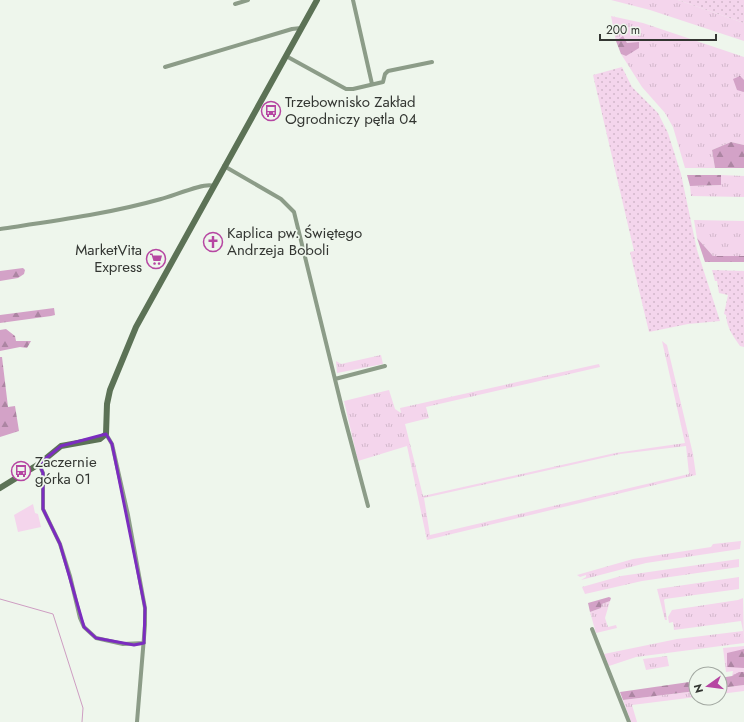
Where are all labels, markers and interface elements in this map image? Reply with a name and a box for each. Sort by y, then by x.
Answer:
scale bar [600,16,716,42]
text: 200 m [606,21,640,39]
place label: Trzebownisko Zakład Ogrodniczy pętla 04 [285,91,417,130]
bus stop icon: Trzebownisko Zakład Ogrodniczy pętla 04 [260,100,282,122]
place label: Kaplica pw. Świętego Andrzeja Boboli [227,222,362,261]
church icon: Kaplica pw. Świętego Andrzeja Boboli [202,231,224,253]
place label: MarketVita Express [75,239,142,278]
supermarket icon: MarketVita Express [145,248,167,270]
place label: Zaczernie górka 01 [35,451,97,490]
bus stop icon: Zaczernie górka 01 [10,460,32,482]
north arrow [688,666,728,706]
text: N [689,682,707,695]

